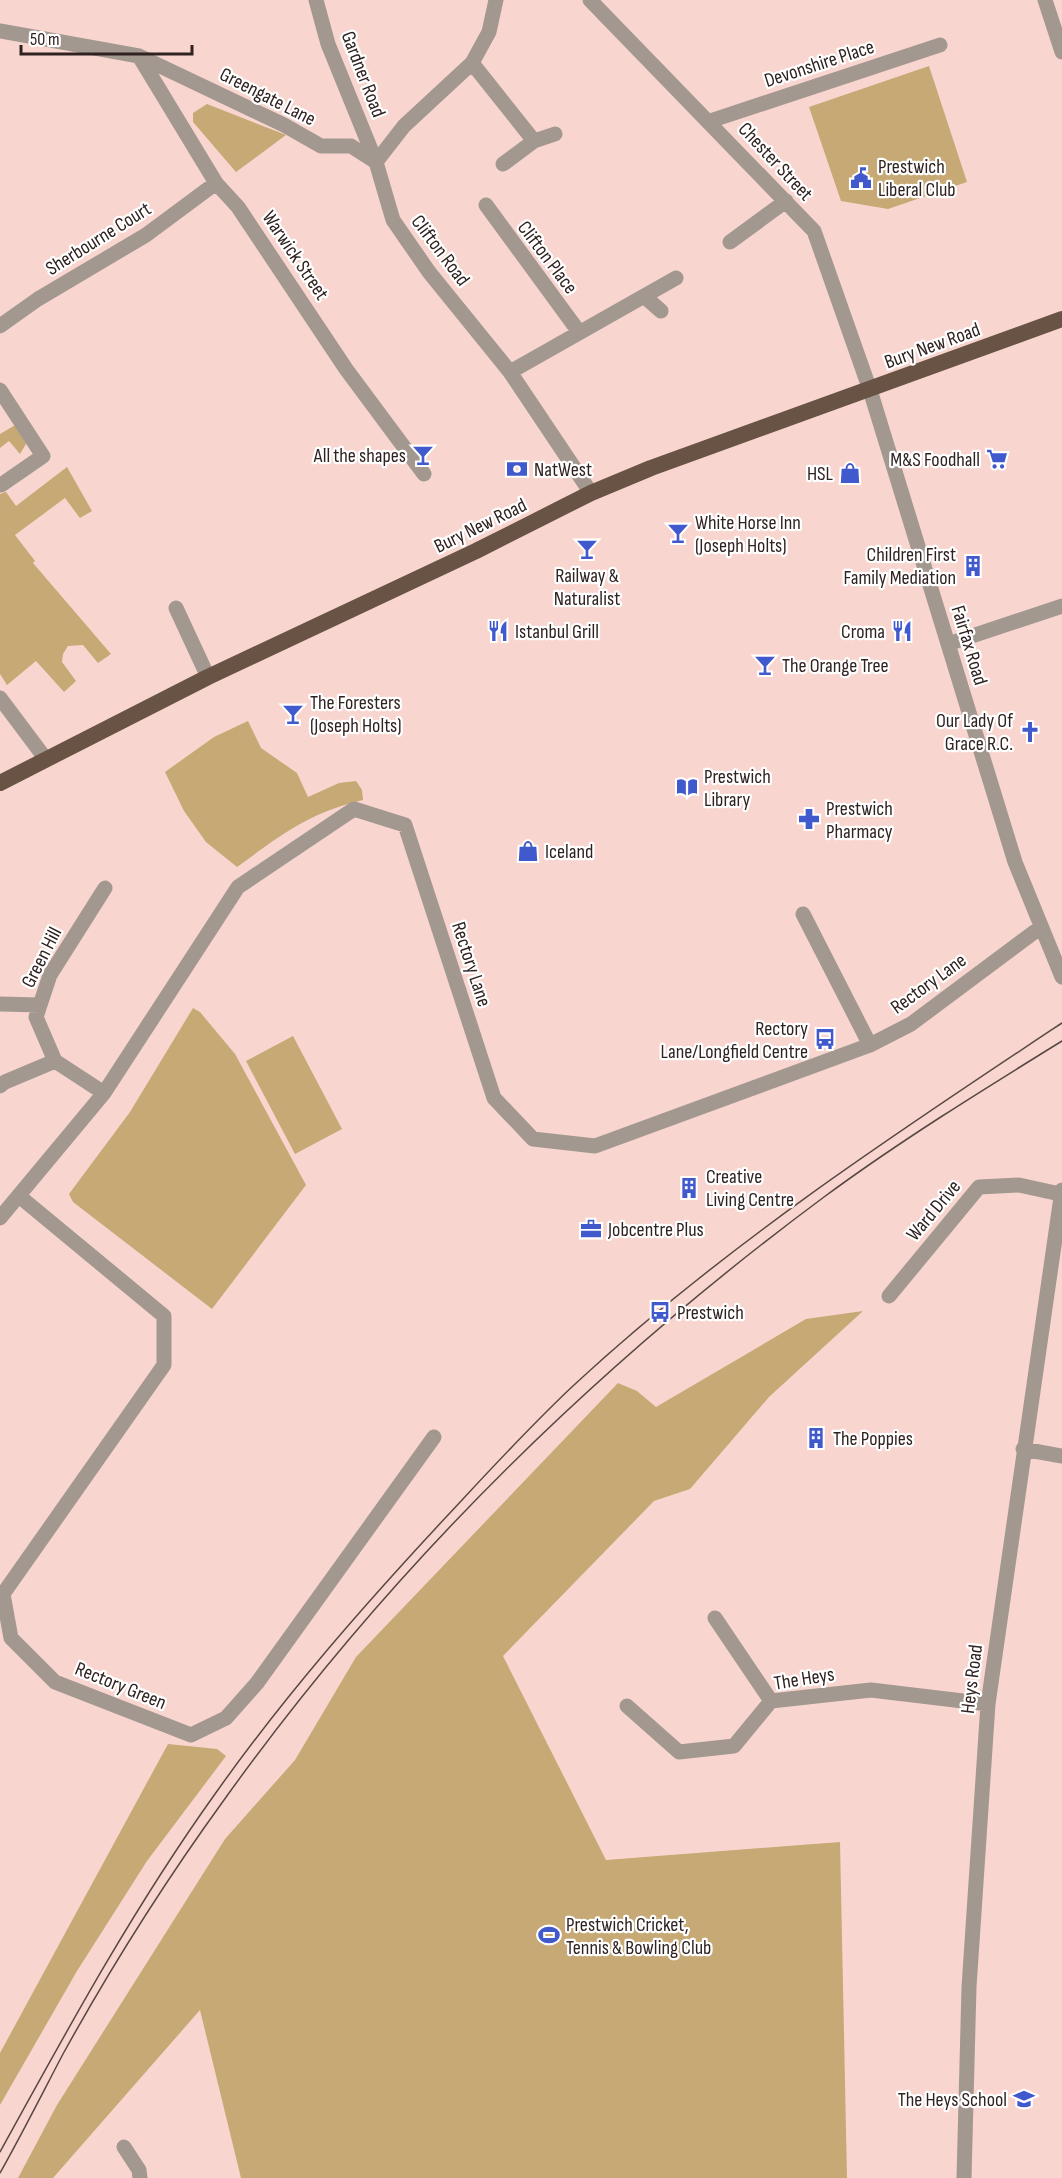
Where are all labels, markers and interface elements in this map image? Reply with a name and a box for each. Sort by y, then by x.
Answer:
scale bar [21,18,192,56]
street label: Gardner Road [336,28,390,121]
text: 50 m [30,29,60,50]
street label: Devonshire Place [761,35,877,93]
street label: Greengate Lane [216,63,319,131]
street label: Chester Street [733,117,818,206]
place label: Prestwich Liberal Club [878,155,956,202]
public building icon: Prestwich Liberal Club [849,166,873,190]
street label: Sherbourne Court [41,197,156,281]
street label: Warwick Street [257,206,334,305]
street label: Clifton Road [406,210,475,291]
street label: Clifton Place [512,216,582,299]
street label: Bury New Road [881,318,983,374]
bar icon: All the shapes [411,443,435,467]
place label: All the shapes [313,444,406,468]
supermarket icon: M&S Foodhall [985,447,1009,471]
place label: M&S Foodhall [890,448,980,472]
bank icon: NatWest [505,457,529,481]
place label: NatWest [534,458,592,482]
shop icon: HSL [838,461,862,485]
place label: HSL [807,462,834,486]
street label: Bury New Road [430,493,531,559]
place label: White Horse Inn (Joseph Holts) [695,511,801,558]
bar icon: White Horse Inn (Joseph Holts) [666,521,690,545]
bar icon: Railway & Naturalist [575,537,599,561]
place label: Children First Family Mediation [844,543,956,590]
building icon: Children First Family Mediation [961,554,985,578]
place label: Railway & Naturalist [554,564,620,611]
street label: Fairfax Road [946,603,992,688]
restaurant icon: Istanbul Grill [486,619,510,643]
restaurant icon: Croma [890,619,914,643]
place label: Istanbul Grill [515,620,599,644]
place label: Croma [841,620,885,644]
bar icon: The Orange Tree [753,653,777,677]
place label: The Orange Tree [782,654,889,678]
place label: The Foresters (Joseph Holts) [310,691,402,738]
bar icon: The Foresters (Joseph Holts) [281,702,305,726]
place label: Our Lady Of Grace R.C. [936,709,1013,756]
church icon: Our Lady Of Grace R.C. [1018,720,1042,744]
place label: Prestwich Library [704,765,771,812]
library icon: Prestwich Library [675,775,699,799]
place label: Prestwich Pharmacy [826,797,893,844]
pharmacy icon: Prestwich Pharmacy [797,807,821,831]
shop icon: Iceland [516,839,540,863]
place label: Iceland [545,840,593,864]
street label: Rectory Lane [446,919,496,1010]
street label: Green Hill [17,923,67,992]
street label: Rectory Lane [886,948,971,1019]
place label: Rectory Lane/Longfield Centre [661,1017,808,1064]
bus stop icon: Rectory Lane/Longfield Centre [813,1027,837,1051]
place label: Creative Living Centre [706,1165,794,1212]
street label: Ward Drive [901,1175,966,1246]
building icon: Creative Living Centre [677,1176,701,1200]
office icon: Jobcentre Plus [579,1217,603,1241]
place label: Jobcentre Plus [607,1218,704,1242]
bus stop icon: Prestwich [648,1300,672,1324]
place label: Prestwich [677,1301,744,1325]
building icon: The Poppies [804,1426,828,1450]
place label: The Poppies [833,1427,913,1451]
street label: Heys Road [956,1643,988,1715]
street label: Rectory Green [72,1657,170,1715]
street label: The Heys [772,1662,836,1696]
place label: Prestwich Cricket, Tennis & Bowling Club [566,1913,711,1960]
sports icon: Prestwich Cricket, Tennis & Bowling Club [537,1923,561,1947]
school or university icon: The Heys School [1012,2087,1036,2111]
place label: The Heys School [898,2088,1007,2112]

